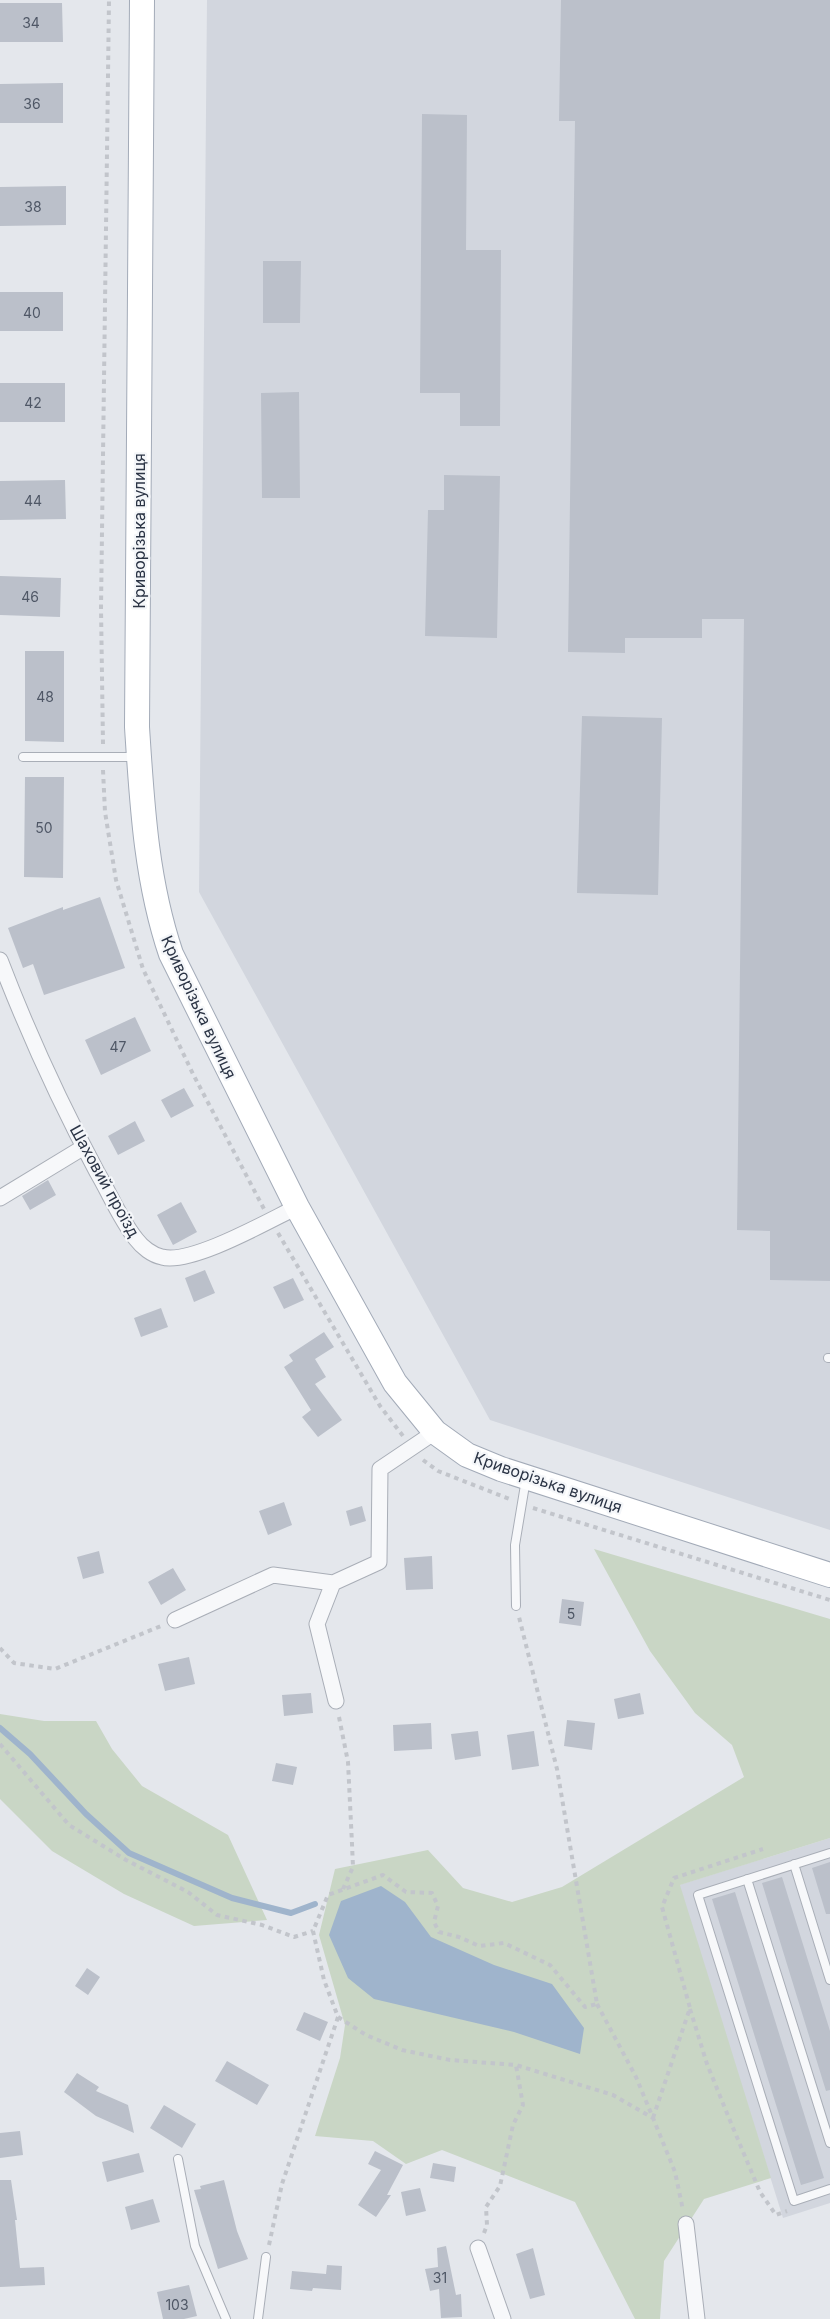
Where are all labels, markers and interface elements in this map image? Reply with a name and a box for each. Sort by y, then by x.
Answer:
house number: 34 [22,14,40,31]
house number: 36 [23,95,41,112]
house number: 38 [24,198,42,215]
house number: 40 [23,304,41,321]
house number: 42 [24,394,42,411]
street label: Криворізька вулиця [129,453,149,609]
house number: 44 [24,492,42,509]
house number: 46 [21,588,39,605]
house number: 48 [36,688,54,705]
house number: 50 [35,819,53,836]
street label: Криворізька вулиця [157,932,241,1082]
house number: 47 [110,1038,127,1055]
street label: Шаховий проїзд [66,1121,144,1241]
street label: Криворізька вулиця [471,1447,625,1517]
house number: 5 [567,1605,575,1622]
house number: 31 [433,2269,447,2286]
house number: 103 [165,2296,189,2313]

